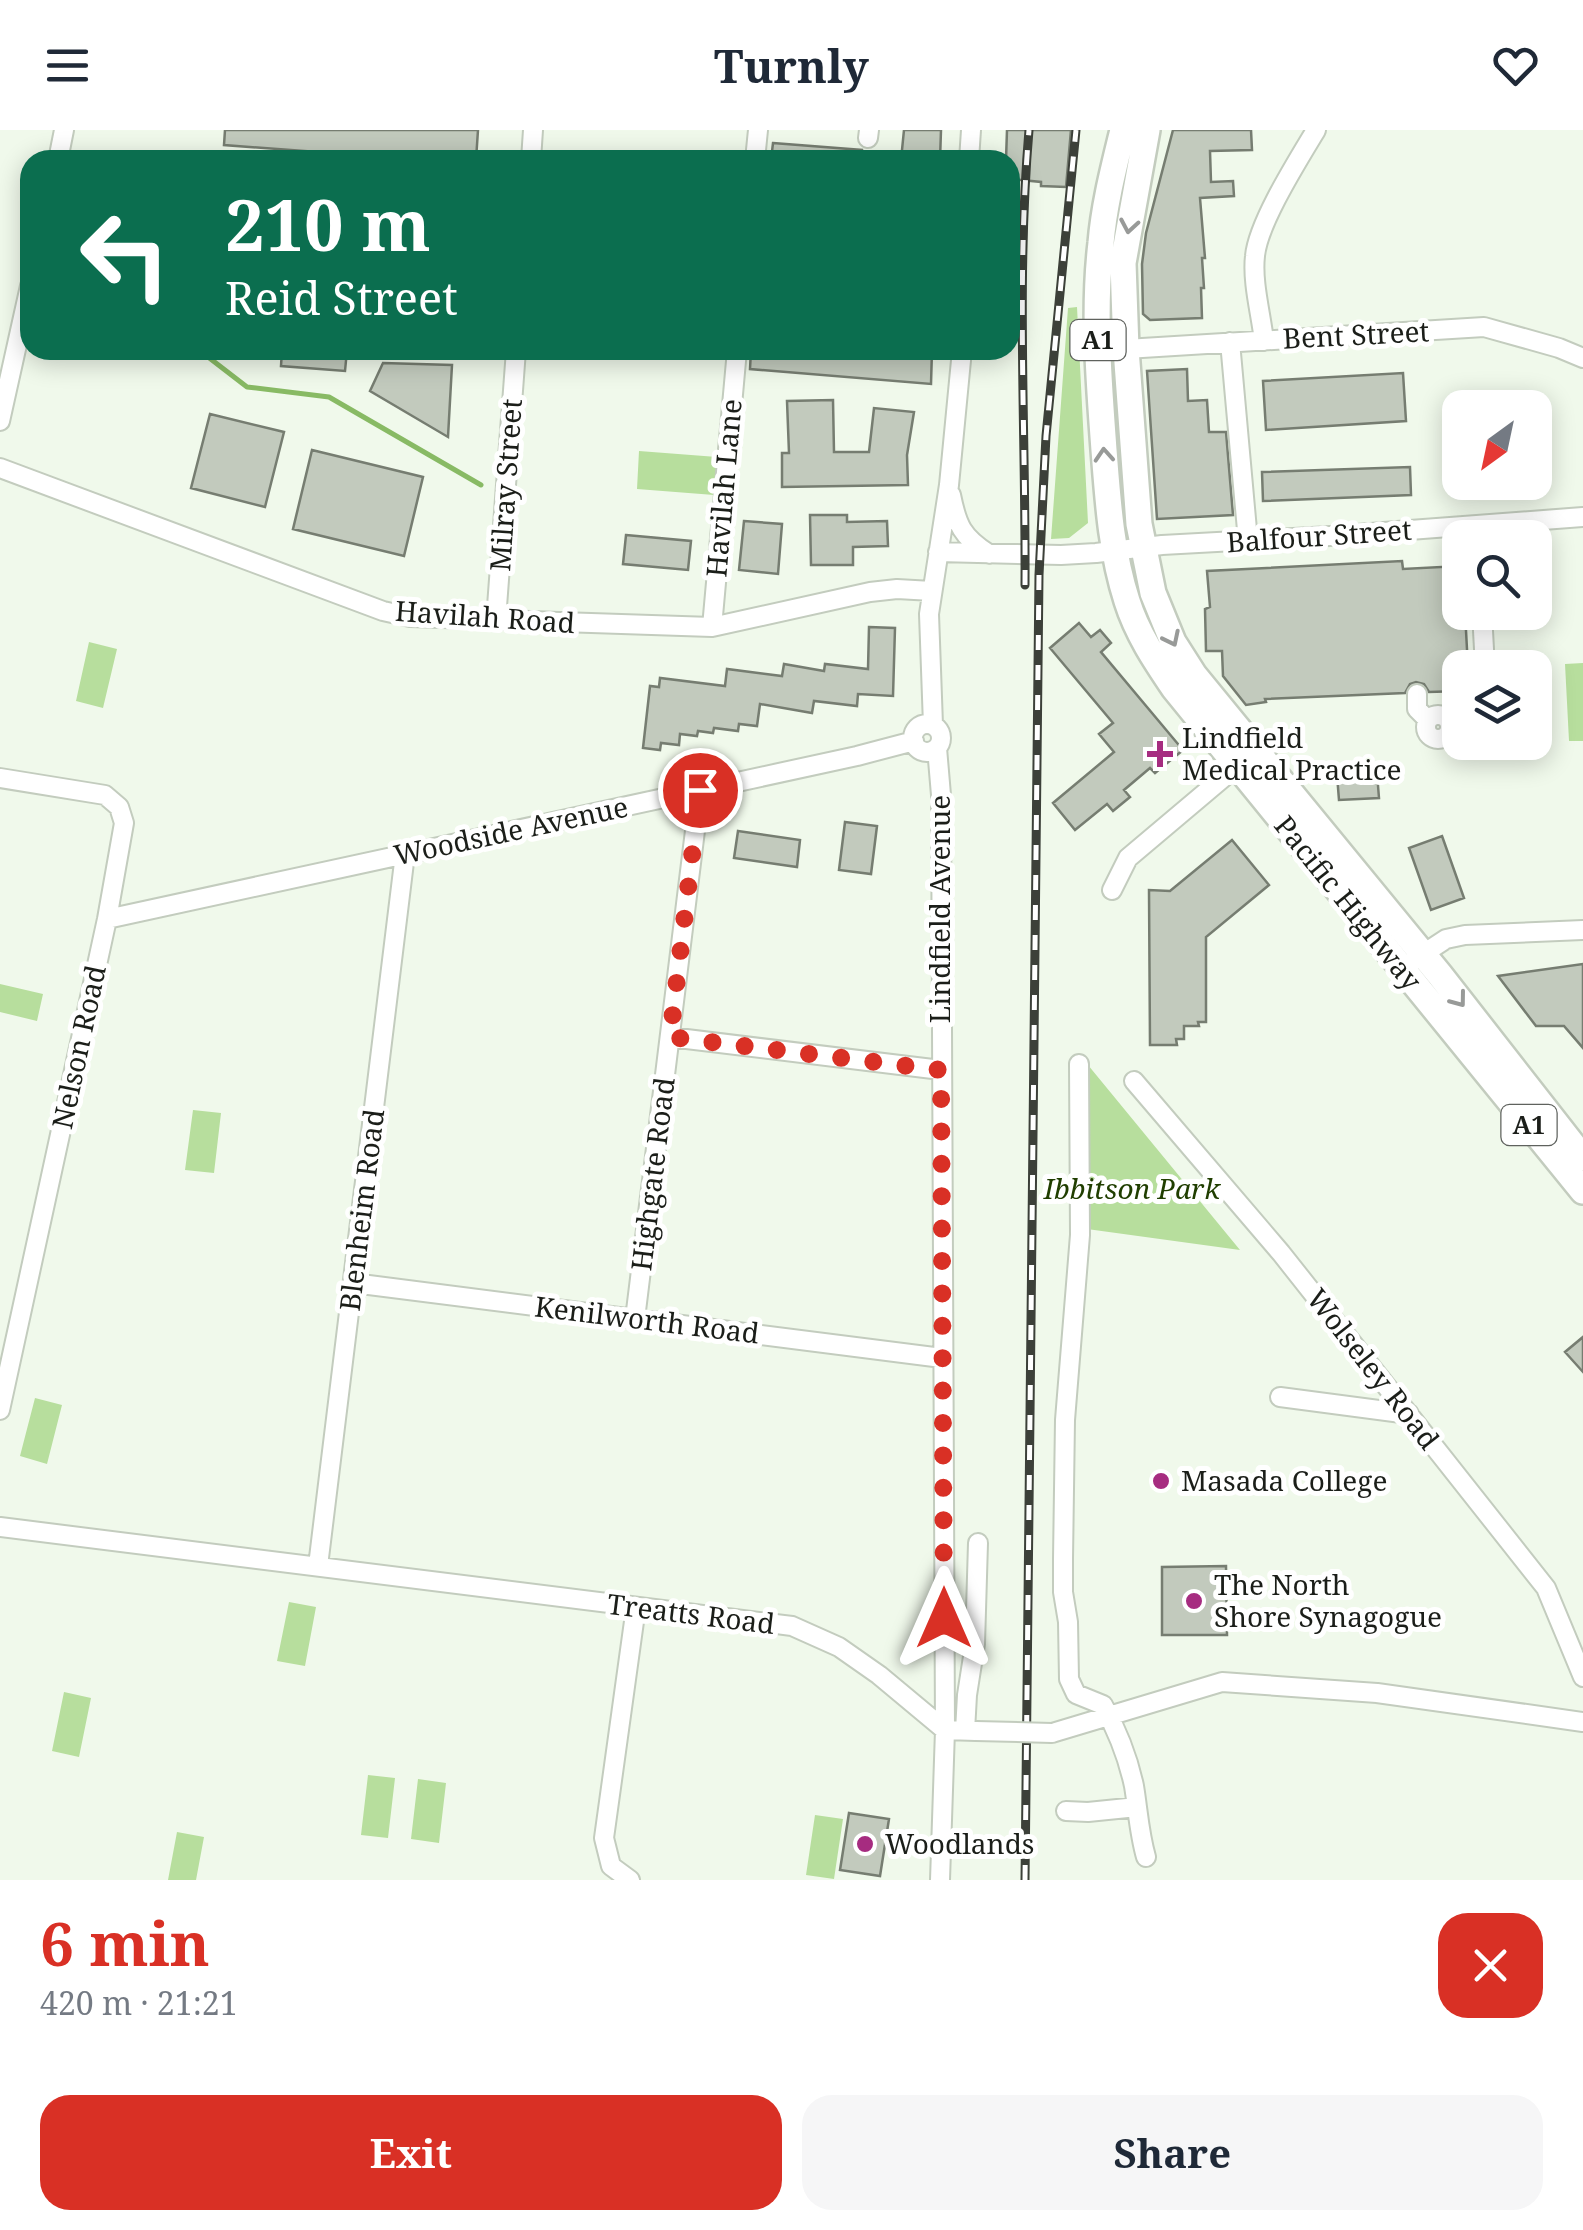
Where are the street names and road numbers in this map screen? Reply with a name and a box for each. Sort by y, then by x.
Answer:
street label: Bent Street [1282,311,1430,357]
road number: A1 [1070,320,1126,360]
street label: Milray Street [480,397,530,573]
street label: Havilah Lane [696,397,750,579]
street label: Balfour Street [1225,510,1413,560]
street label: Havilah Road [394,591,576,641]
street label: Woodside Avenue [390,787,631,873]
street label: Lindfield Avenue [920,795,958,1023]
street label: Pacific Highway [1267,807,1431,998]
street label: Nelson Road [42,961,114,1132]
street label: Highgate Road [621,1075,683,1273]
road number: A1 [1502,1105,1556,1145]
street label: Blenheim Road [330,1107,392,1313]
street label: Wolseley Road [1299,1280,1449,1457]
street label: Kenilworth Road [533,1286,761,1352]
street label: Treatts Road [605,1584,777,1642]

